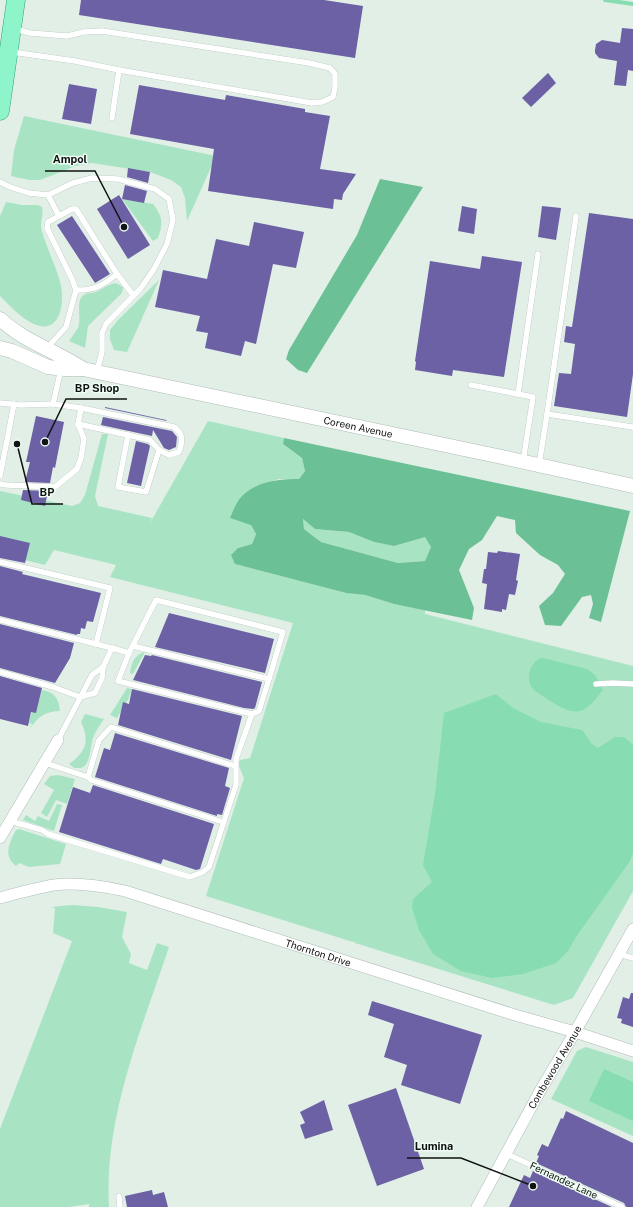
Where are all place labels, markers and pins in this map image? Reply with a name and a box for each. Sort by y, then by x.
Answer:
callout: Ampol [45,148,95,171]
callout: BP Shop [66,376,127,399]
callout: BP [32,481,63,504]
callout: Lumina [407,1135,461,1158]

